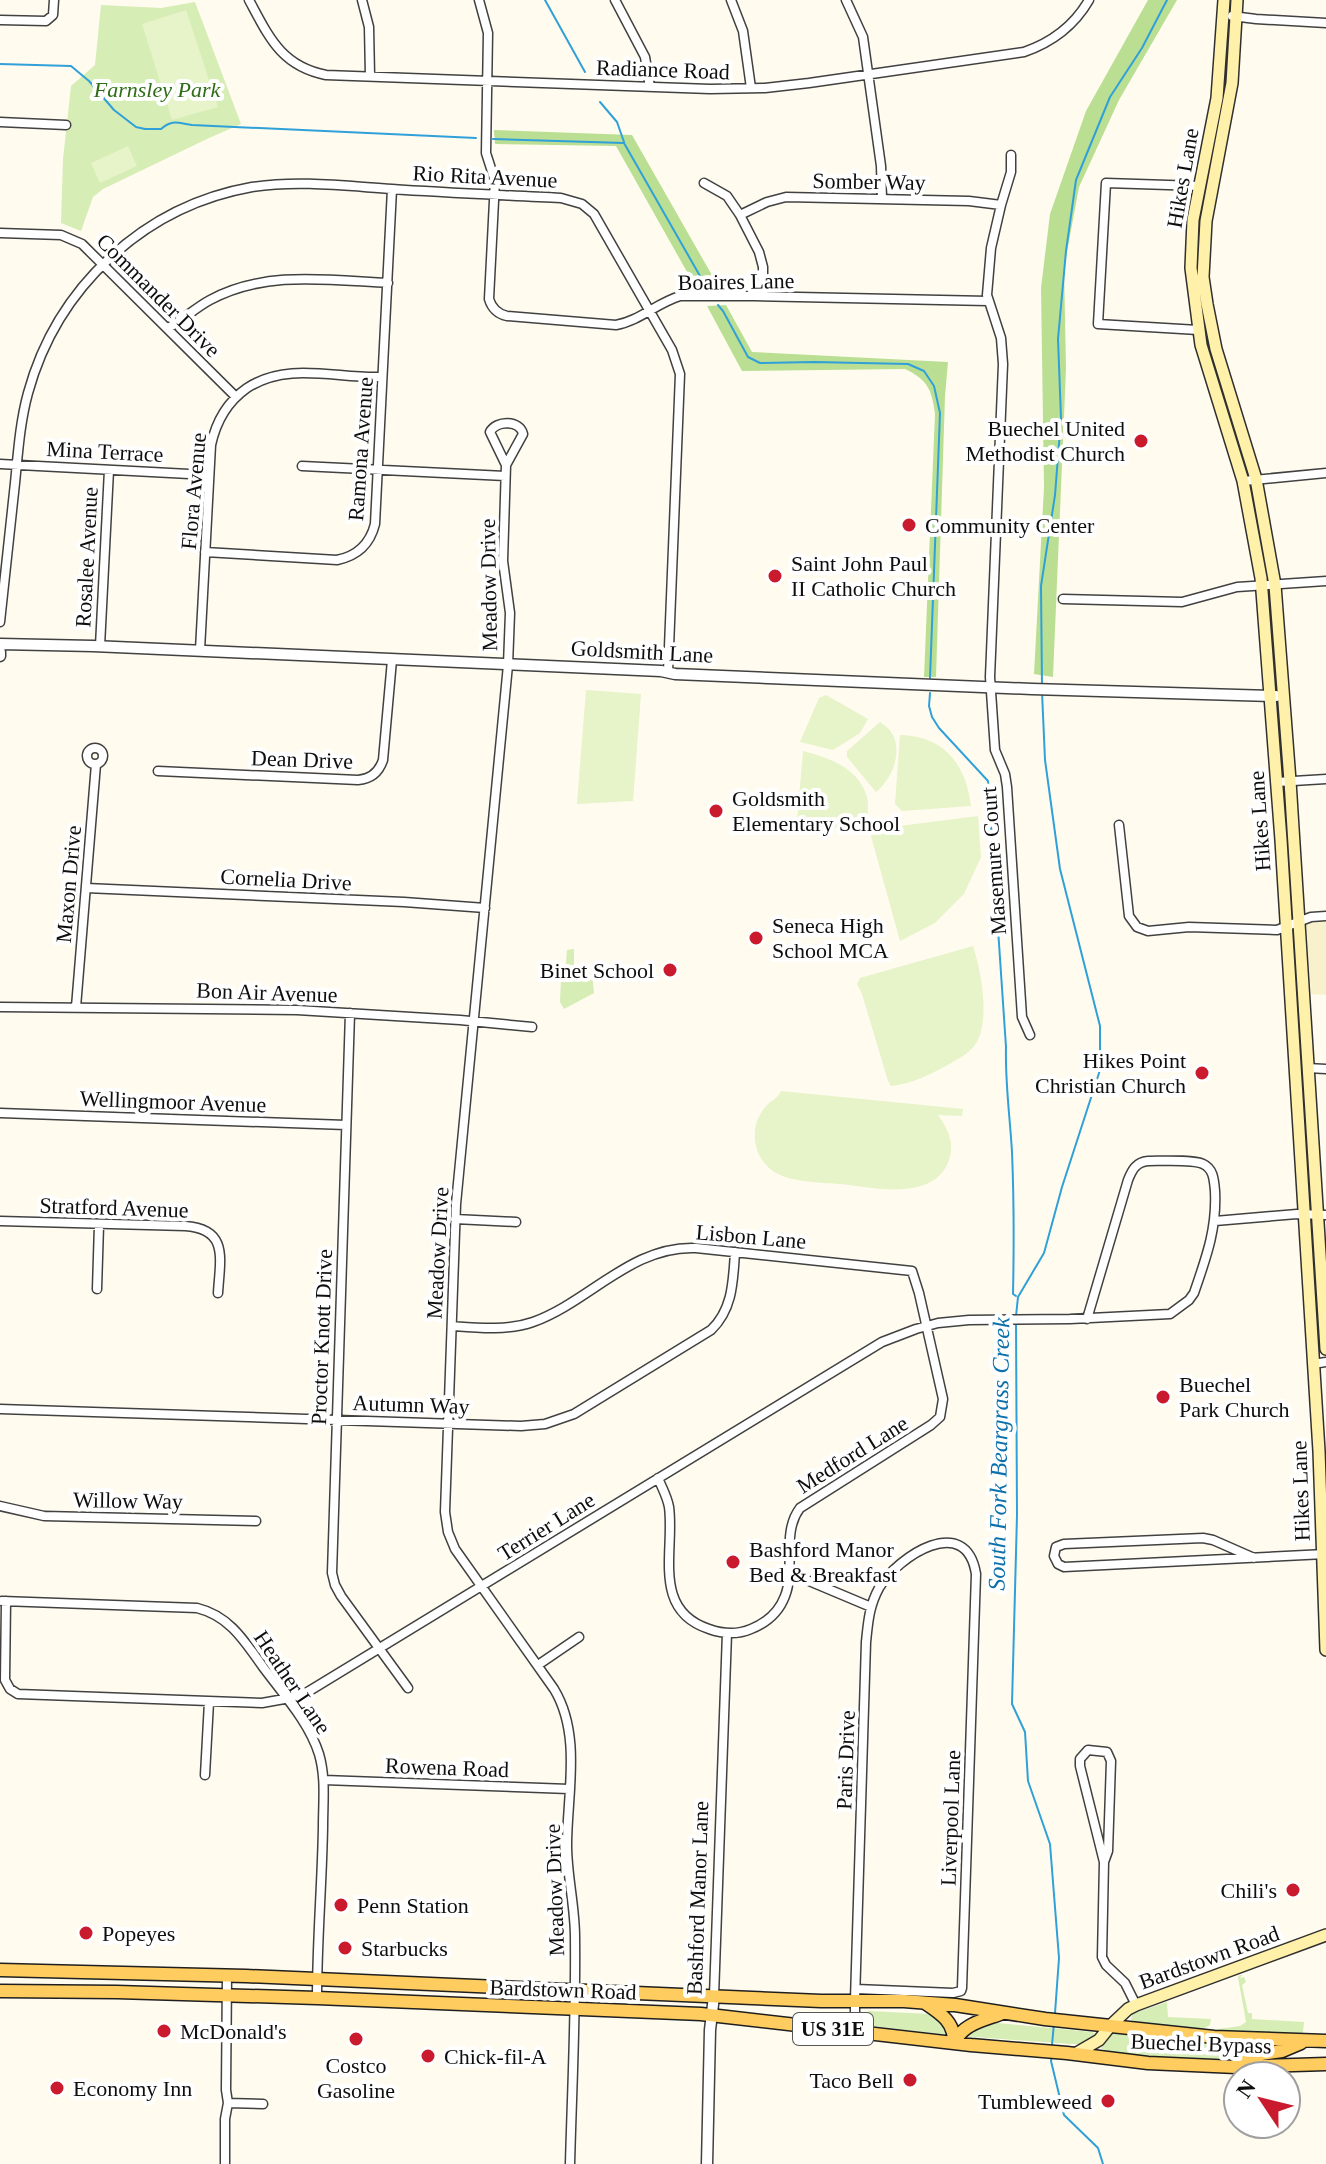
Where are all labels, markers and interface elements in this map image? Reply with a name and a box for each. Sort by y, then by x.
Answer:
street label: Radiance Road [596,55,730,84]
park label: Farnsley Park [93,77,221,102]
street label: Hikes Lane [1161,126,1204,230]
street label: Rio Rita Avenue [412,160,558,193]
street label: Somber Way [812,168,926,195]
street label: Commander Drive [92,228,226,362]
street label: Boaires Lane [677,268,795,295]
street label: Ramona Avenue [343,376,378,522]
place label: Buechel United Methodist Church [966,416,1125,466]
street label: Flora Avenue [176,431,211,551]
marker: Buechel United Methodist Church [1132,432,1150,450]
street label: Mina Terrace [46,436,164,467]
street label: Rosalee Avenue [70,486,103,628]
place label: Community Center [925,513,1095,538]
marker: Community Center [900,516,918,534]
street label: Meadow Drive [475,518,502,651]
place label: Saint John Paul II Catholic Church [791,551,956,601]
marker: Saint John Paul II Catholic Church [766,567,784,585]
street label: Goldsmith Lane [570,635,714,668]
street label: Dean Drive [251,745,353,774]
street label: Hikes Lane [1244,770,1275,872]
place label: Goldsmith Elementary School [732,786,900,836]
street label: Masemure Court [976,786,1011,936]
marker: Goldsmith Elementary School [707,802,725,820]
street label: Maxon Drive [51,824,86,944]
street label: Cornelia Drive [220,864,352,895]
place label: Seneca High School MCA [772,913,889,963]
marker: Seneca High School MCA [747,929,765,947]
place label: Binet School [540,958,654,983]
marker: Binet School [661,961,679,979]
street label: Bon Air Avenue [196,978,338,1007]
place label: Hikes Point Christian Church [1035,1048,1186,1098]
marker: Hikes Point Christian Church [1193,1064,1211,1082]
street label: Wellingmoor Avenue [79,1086,267,1117]
street label: Meadow Drive [422,1186,453,1320]
street label: Stratford Avenue [39,1192,189,1223]
street label: Lisbon Lane [695,1219,807,1254]
street label: Proctor Knott Drive [306,1249,337,1425]
water label: South Fork Beargrass Creek [984,1317,1014,1591]
place label: Buechel Park Church [1179,1372,1290,1422]
marker: Buechel Park Church [1154,1388,1172,1406]
street label: Autumn Way [352,1390,470,1419]
street label: Medford Lane [792,1410,913,1499]
street label: Hikes Lane [1286,1440,1315,1542]
street label: Willow Way [73,1487,183,1514]
street label: Terrier Lane [493,1487,599,1566]
place label: Bashford Manor Bed & Breakfast [749,1537,897,1587]
marker: Bashford Manor Bed & Breakfast [724,1553,742,1571]
street label: Heather Lane [249,1626,336,1739]
street label: Paris Drive [831,1710,860,1810]
street label: Liverpool Lane [936,1750,965,1887]
street label: Rowena Road [385,1753,509,1782]
street label: Bashford Manor Lane [682,1800,713,1996]
street label: Meadow Drive [540,1823,569,1957]
place label: Chili's [1220,1878,1277,1903]
marker: Chili's [1284,1881,1302,1899]
place label: Penn Station [357,1893,469,1918]
marker: Penn Station [332,1896,350,1914]
place label: Popeyes [102,1921,175,1946]
street label: Bardstown Road [1136,1921,1283,1994]
marker: Popeyes [77,1924,95,1942]
place label: Starbucks [361,1936,448,1961]
marker: Starbucks [336,1939,354,1957]
street label: Bardstown Road [489,1974,637,2005]
road number: US 31E [793,2013,873,2045]
place label: McDonald's [180,2019,287,2044]
marker: McDonald's [155,2022,173,2040]
street label: Buechel Bypass [1130,2029,1272,2058]
marker: Costco Gasoline [347,2030,365,2048]
place label: Chick-fil-A [444,2044,547,2069]
marker: Chick-fil-A [419,2047,437,2065]
place label: Costco Gasoline [317,2053,395,2103]
north arrow [1222,2060,1302,2140]
place label: Taco Bell [809,2068,894,2093]
marker: Taco Bell [901,2071,919,2089]
text: N [1231,2075,1261,2102]
place label: Economy Inn [73,2076,192,2101]
marker: Economy Inn [48,2079,66,2097]
place label: Tumbleweed [978,2089,1092,2114]
marker: Tumbleweed [1099,2092,1117,2110]

